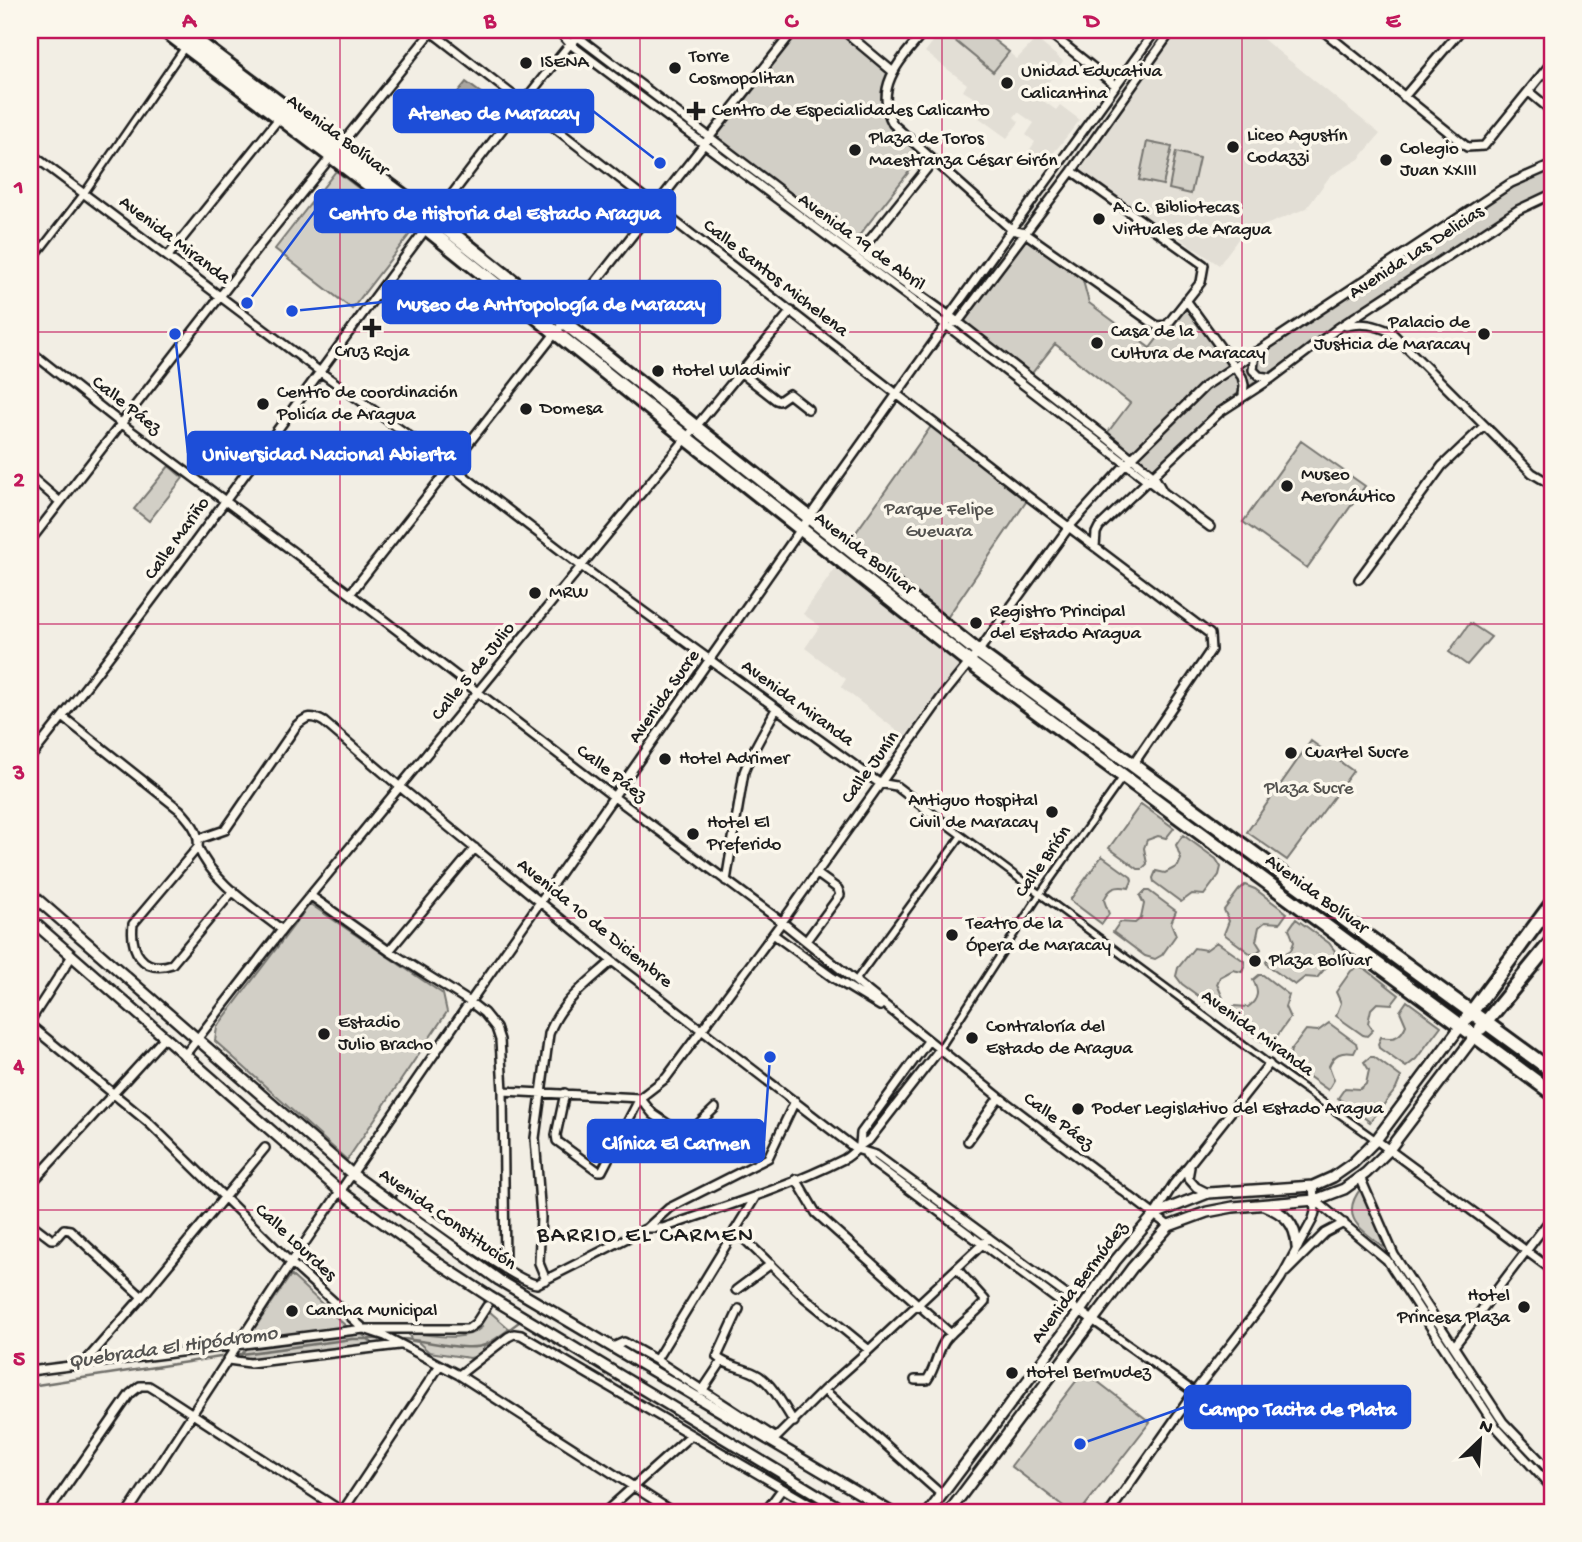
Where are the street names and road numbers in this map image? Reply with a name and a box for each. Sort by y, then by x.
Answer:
street label: Avenida Bolívar [281,90,395,183]
street label: Avenida 19 de Abril [793,189,929,297]
street label: Avenida Miranda [114,191,236,291]
street label: Avenida Las Delicias [1345,200,1490,305]
street label: Calle Santos Michelena [698,215,853,344]
street label: Calle Páez [86,371,166,441]
street label: Calle Mariño [140,493,216,585]
street label: Avenida Bolívar [809,507,921,602]
street label: Calle 5 de Julio [427,618,521,726]
street label: Avenida Sucre [624,645,706,748]
street label: Avenida Miranda [736,655,859,754]
street label: Calle Junín [837,727,905,809]
street label: Calle Páez [571,740,651,808]
street label: Calle Brión [1011,821,1077,903]
street label: Avenida Bolívar [1260,850,1374,942]
street label: Avenida 10 de Diciembre [511,854,677,994]
street label: Avenida Miranda [1196,985,1319,1084]
street label: Calle Páez [1018,1088,1098,1156]
street label: Avenida Constitución [374,1164,520,1276]
street label: Calle Lourdes [249,1199,342,1288]
street label: Avenida Bermúdez [1027,1217,1134,1348]

